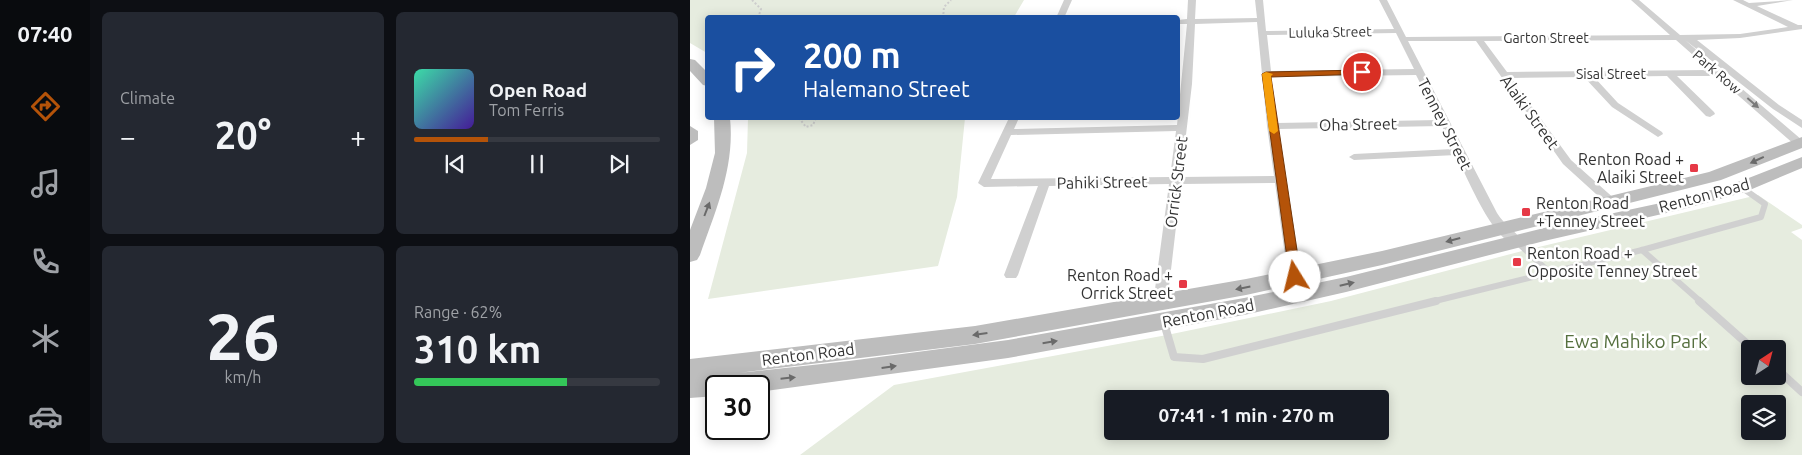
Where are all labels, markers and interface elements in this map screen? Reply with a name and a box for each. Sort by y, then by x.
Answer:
text: 07:40 [17,21,73,46]
street label: Luluka Street [1288,23,1372,41]
street label: Garton Street [1503,30,1589,46]
icon: right [720,35,785,100]
text: 200 m [803,35,901,75]
street label: Park Row [1690,47,1745,97]
pin [1341,51,1383,93]
icon: arrive [1348,58,1376,86]
street label: Sisal Street [1576,66,1646,82]
street label: Alaiki Street [1497,71,1563,153]
street label: Tenney Street [1414,75,1476,173]
text: Halemano Street [803,76,970,101]
text: Open Road [489,79,587,101]
icon: directions [28,89,63,124]
text: Climate [120,89,175,107]
one-way arrow [1746,98,1759,109]
text: Tom Ferris [489,101,564,119]
text: 20° [215,114,271,156]
street label: Oha Street [1319,114,1398,134]
text: − [120,121,136,152]
text: + [350,121,366,152]
street label: Orrick Street [1161,134,1191,229]
icon: previous [441,150,469,178]
icon: pause [523,150,551,178]
icon: next [605,150,633,178]
place label: Renton Road + Alaiki Street [1578,150,1685,186]
one-way arrow [1750,156,1764,164]
marker: Renton Road + Alaiki Street [1688,162,1700,174]
icon: music [28,166,63,201]
street label: Pahiki Street [1056,172,1148,192]
street label: Renton Road [1657,174,1751,216]
place label: Renton Road +Tenney Street [1536,194,1646,230]
one-way arrow [703,201,711,216]
marker: Renton Road +Tenney Street [1520,206,1532,218]
one-way arrow [1445,236,1460,244]
icon: phone [28,244,63,279]
place label: Renton Road + Opposite Tenney Street [1527,244,1698,280]
position arrow [1268,250,1320,302]
marker: Renton Road + Opposite Tenney Street [1511,256,1523,268]
place label: Renton Road + Orrick Street [1067,266,1174,302]
marker: Renton Road + Orrick Street [1177,278,1189,290]
one-way arrow [1339,280,1354,288]
one-way arrow [1236,284,1251,292]
street label: Renton Road [1161,295,1255,331]
text: 26 [206,299,280,372]
text: Range · 62% [414,303,502,321]
icon: climate [28,321,63,356]
text: 310 km [414,328,541,370]
one-way arrow [971,330,987,338]
park label: Ewa Mahiko Park [1564,330,1708,352]
one-way arrow [1042,338,1058,346]
street label: Renton Road [761,339,855,369]
north arrow [1741,340,1786,385]
map controls [1741,340,1786,440]
one-way arrow [882,363,898,371]
text: km/h [225,368,261,386]
one-way arrow [780,374,796,382]
speed limit sign: 30 [705,375,770,440]
button: layers [1741,395,1786,440]
icon: car [28,399,63,434]
text: 07:41 · 1 min · 270 m [1159,404,1334,426]

